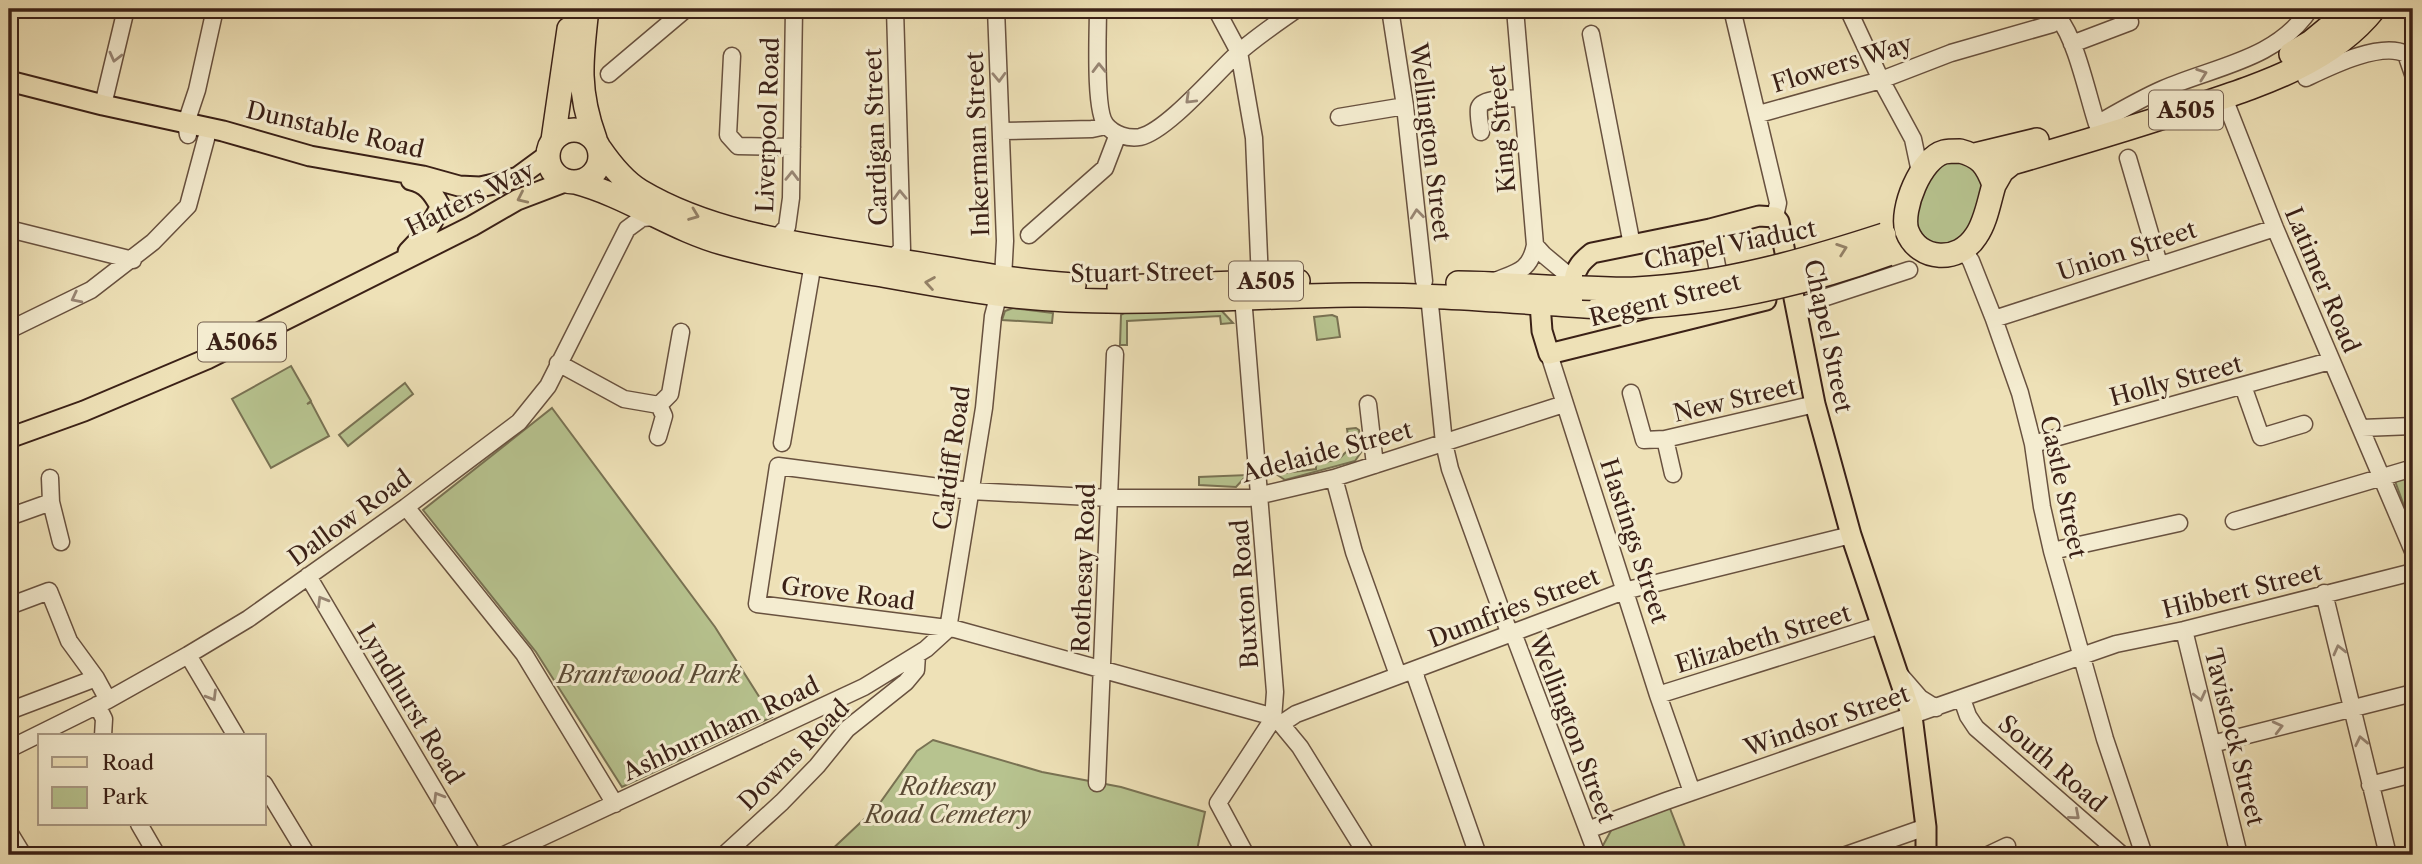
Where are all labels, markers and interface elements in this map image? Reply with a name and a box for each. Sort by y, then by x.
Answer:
street label: Flowers Way [1768,28,1916,99]
street label: Liverpool Road [750,36,785,213]
street label: Wellington Street [1404,40,1457,243]
street label: Cardigan Street [858,47,893,226]
one-way arrow [109,51,123,63]
street label: Inkerman Street [960,51,995,237]
one-way arrow [1091,62,1107,73]
street label: King Street [1481,63,1522,194]
one-way arrow [2196,68,2208,82]
one-way arrow [992,72,1007,83]
road number: A505 [2149,90,2223,130]
one-way arrow [1185,91,1198,104]
street label: Dunstable Road [243,95,427,164]
street label: Hatters Way [401,155,539,242]
one-way arrow [784,170,799,181]
one-way arrow [893,189,908,200]
one-way arrow [517,190,529,204]
street label: Latimer Road [2279,203,2366,357]
one-way arrow [688,207,700,221]
one-way arrow [1410,208,1425,219]
street label: Chapel Viaduct [1641,214,1819,275]
street label: Union Street [2054,214,2200,287]
one-way arrow [1835,243,1847,257]
street label: Stuart Street [1070,257,1214,288]
street label: Chapel Street [1798,257,1859,416]
road number: A505 [1229,262,1303,300]
street label: Regent Street [1586,267,1744,332]
one-way arrow [924,276,935,291]
one-way arrow [71,290,83,303]
road number: A5065 [198,322,286,362]
street label: Holly Street [2107,349,2246,412]
street label: New Street [1670,371,1800,428]
street label: Cardiff Road [927,384,976,532]
street label: Castle Street [2034,413,2093,561]
street label: Adelaide Street [1238,415,1416,488]
street label: Hastings Street [1594,455,1675,627]
street label: Dallow Road [282,463,417,572]
street label: Rothesay Road [1066,482,1101,653]
street label: Buxton Road [1225,518,1264,670]
street label: Hibbert Street [2159,557,2325,624]
street label: Dumfries Street [1424,561,1604,653]
street label: Grove Road [779,571,917,616]
one-way arrow [317,595,330,608]
street label: Elizabeth Street [1672,598,1855,679]
street label: Lyndhurst Road [351,618,470,790]
street label: Wellington Street [1523,630,1622,828]
one-way arrow [2333,644,2347,656]
street label: Tavistock Street [2198,645,2271,829]
park label: Brantwood Park [555,660,741,689]
street label: Ashburnham Road [617,670,824,787]
street label: Windsor Street [1740,679,1914,763]
one-way arrow [204,688,217,701]
one-way arrow [2192,690,2206,702]
street label: Downs Road [732,693,855,816]
street label: South Road [1993,709,2112,818]
one-way arrow [2272,721,2284,735]
legend [38,734,266,826]
one-way arrow [2354,735,2369,747]
text: Road [102,750,154,775]
park label: Rothesay Road Cemetery [863,772,1031,829]
text: Park [102,784,148,809]
one-way arrow [433,791,446,804]
one-way arrow [2067,807,2080,819]

